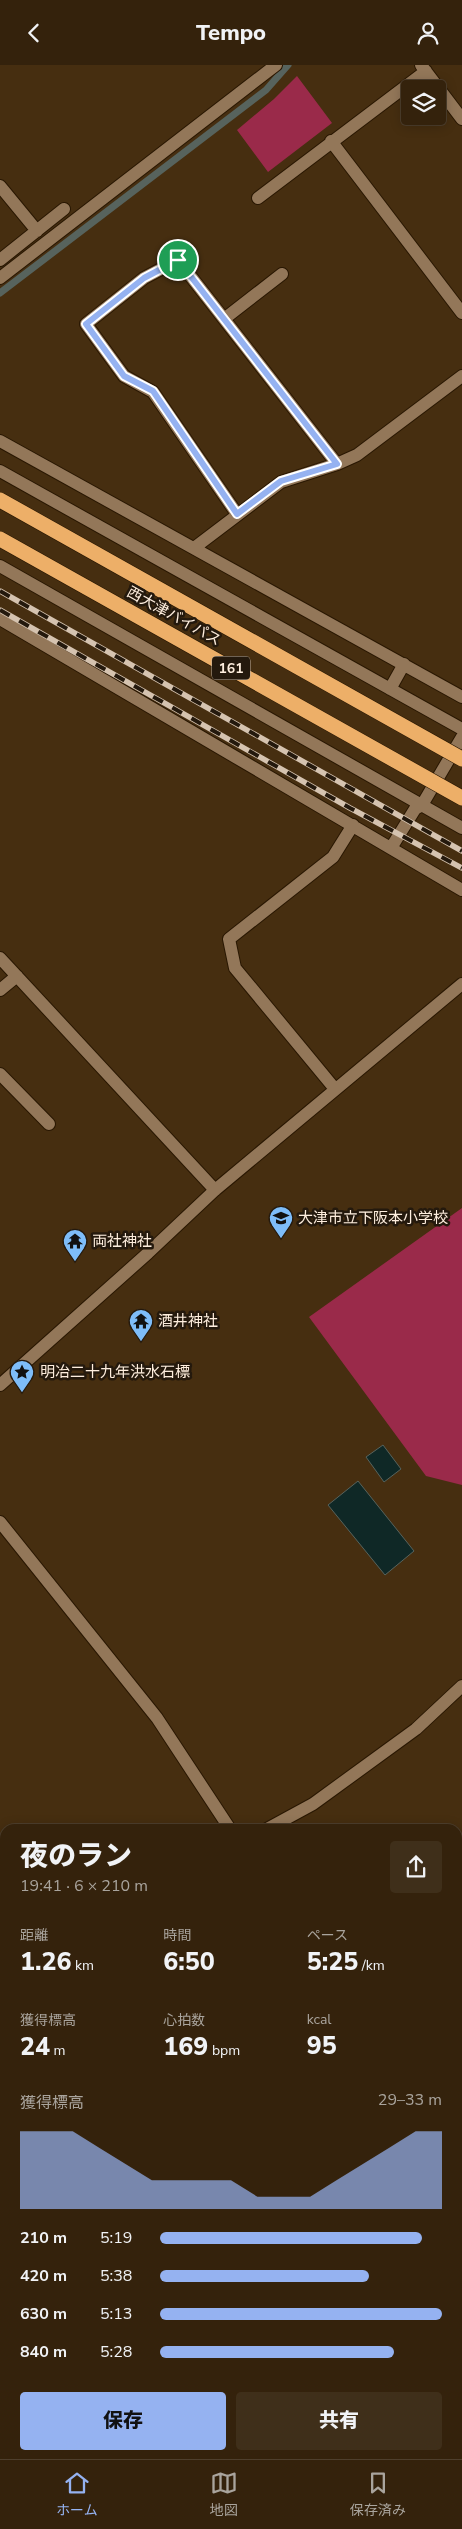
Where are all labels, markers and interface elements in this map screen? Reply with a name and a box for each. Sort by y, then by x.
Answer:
text: Tempo [196,18,266,48]
icon: back [20,19,48,47]
icon: person [414,19,442,47]
map controls [401,80,446,125]
button: layers [401,80,446,125]
pin [157,239,199,281]
icon: arrive [164,246,192,274]
street label: 西大津バイパス [123,582,225,650]
road number: 161 [212,657,250,679]
school or university icon: 大津市立下阪本小学校 [268,1205,294,1239]
place label: 大津市立下阪本小学校 [298,1208,448,1228]
temple icon: 両社神社 [62,1228,88,1262]
place label: 両社神社 [92,1231,152,1251]
temple icon: 酒井神社 [128,1308,154,1342]
place label: 酒井神社 [158,1311,218,1331]
place icon: 明冶二十九年洪水石標 [9,1359,35,1393]
place label: 明冶二十九年洪水石標 [40,1362,190,1382]
text: 夜のラン [20,1837,132,1875]
button: share [390,1841,442,1893]
text: 19:41 · 6 × 210 m [20,1875,148,1897]
text: 距離 [20,1926,48,1945]
text: 時間 [163,1926,191,1945]
text: ペース [307,1926,348,1945]
text: 1.26 [20,1945,72,1979]
text: 6:50 [163,1945,215,1979]
text: 5:25 [307,1945,358,1979]
text: km [72,1956,94,1975]
text: /km [358,1956,385,1975]
text: kcal [307,2010,331,2029]
text: 獲得標高 [20,2011,76,2030]
text: 心拍数 [163,2011,205,2030]
text: 95 [307,2029,337,2063]
text: 24 [20,2030,50,2064]
text: 169 [163,2030,208,2064]
text: m [50,2041,66,2060]
text: bpm [208,2041,240,2060]
text: 29–33 m [378,2089,442,2111]
text: 獲得標高 [20,2092,84,2114]
text: 210 m [20,2227,67,2249]
text: 5:19 [100,2227,132,2249]
text: 420 m [20,2265,67,2287]
text: 5:38 [100,2265,132,2287]
text: 630 m [20,2303,67,2325]
text: 5:13 [100,2303,132,2325]
text: 840 m [20,2341,67,2363]
text: 5:28 [100,2341,132,2363]
button: 保存 [20,2392,226,2450]
button: 共有 [236,2392,442,2450]
tab: ホーム [56,2469,98,2520]
tab: 地図 [210,2469,238,2520]
tab: 保存済み [350,2469,406,2520]

